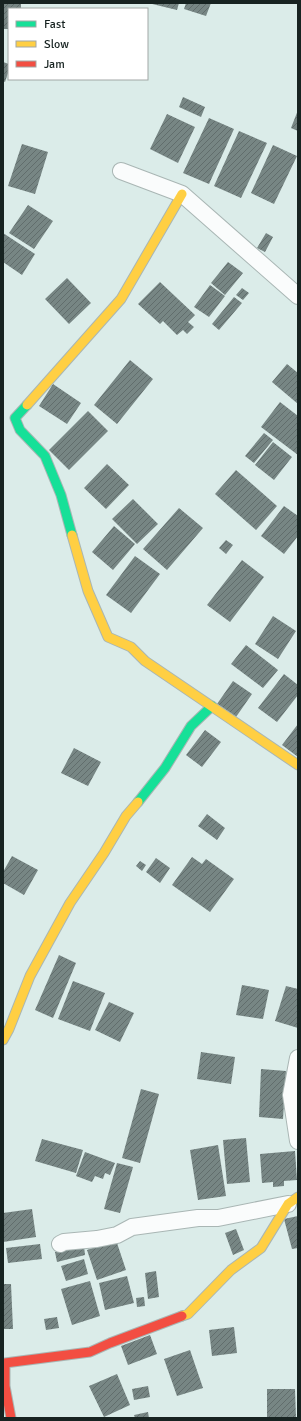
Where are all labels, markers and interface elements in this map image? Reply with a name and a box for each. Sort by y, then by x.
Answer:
legend [8,8,148,80]
text: Fast [44,17,65,32]
text: Slow [44,37,69,52]
text: Jam [44,57,65,72]

